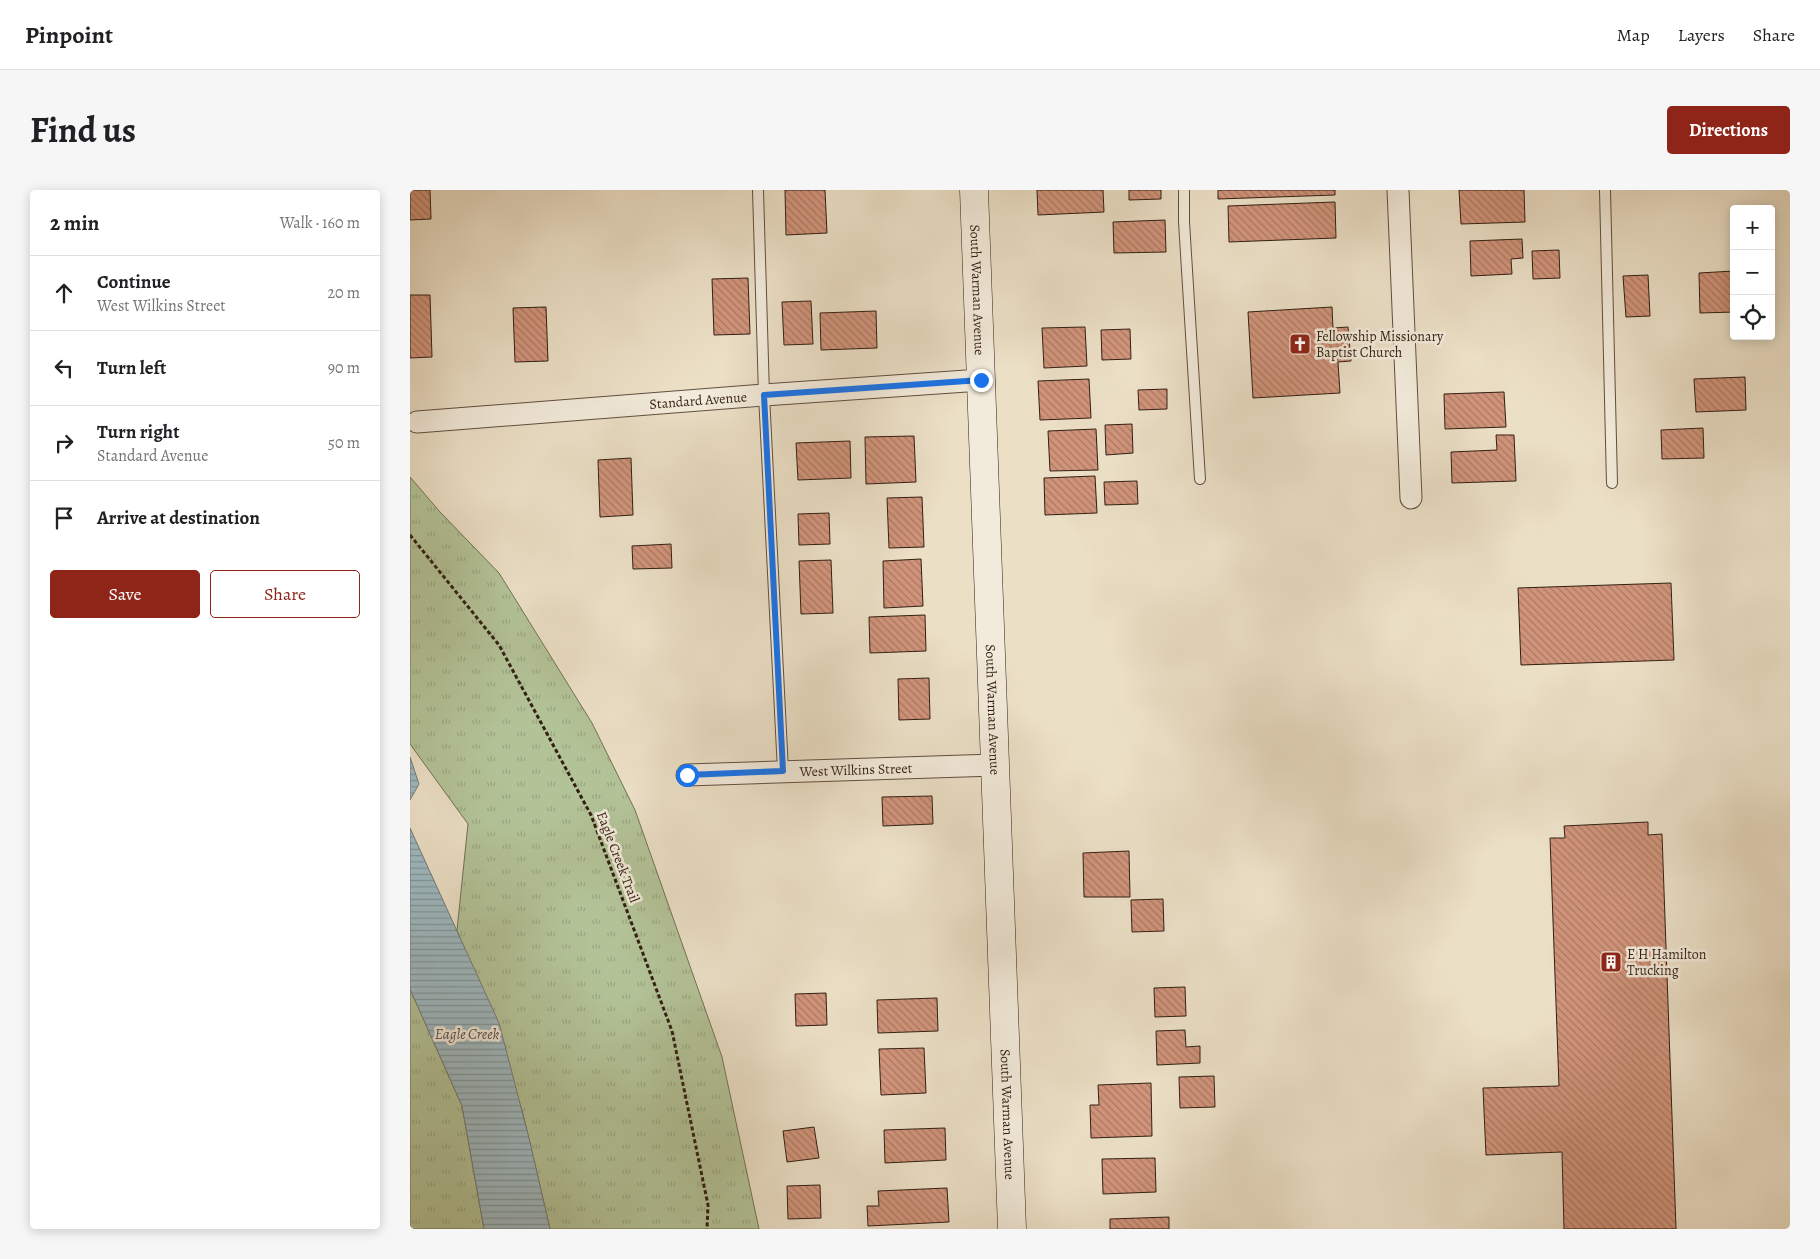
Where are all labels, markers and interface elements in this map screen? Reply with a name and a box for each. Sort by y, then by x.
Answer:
text: Pinpoint [25,19,113,51]
text: Map [1617,23,1650,47]
text: Layers [1678,23,1725,47]
text: Share [1753,23,1795,47]
text: Find us [30,106,136,154]
button: Directions [1667,106,1790,154]
map controls [1730,205,1775,340]
button: + [1730,205,1775,250]
text: 2 min [50,209,99,237]
text: Walk · 160 m [280,212,360,234]
street label: South Warman Avenue [966,224,990,356]
button: − [1730,250,1775,295]
text: Continue [97,269,171,295]
icon: ahead [50,279,78,307]
text: 20 m [327,282,360,304]
text: West Wilkins Street [97,295,226,317]
button: locate [1730,295,1775,340]
place label: Fellowship Missionary Baptist Church [1316,327,1444,362]
church icon: Fellowship Missionary Baptist Church [1288,332,1312,356]
icon: left [50,354,78,382]
text: Turn left [97,355,166,381]
text: 90 m [328,357,360,379]
route end [970,369,993,392]
street label: Standard Avenue [649,387,748,413]
text: Turn right [97,419,179,445]
icon: right [50,429,78,457]
text: 50 m [328,432,360,454]
text: Standard Avenue [97,445,208,467]
icon: arrive [50,504,78,532]
text: Arrive at destination [97,505,260,531]
button: Save [50,570,200,618]
button: Share [210,570,360,618]
street label: South Warman Avenue [981,644,1005,775]
street label: West Wilkins Street [798,758,913,781]
route start [676,764,699,787]
street label: Eagle Creek Trail [592,809,644,906]
place label: E H Hamilton Trucking [1627,945,1707,980]
building icon: E H Hamilton Trucking [1599,950,1623,974]
water label: Eagle Creek [435,1024,500,1044]
street label: South Warman Avenue [996,1049,1020,1180]

